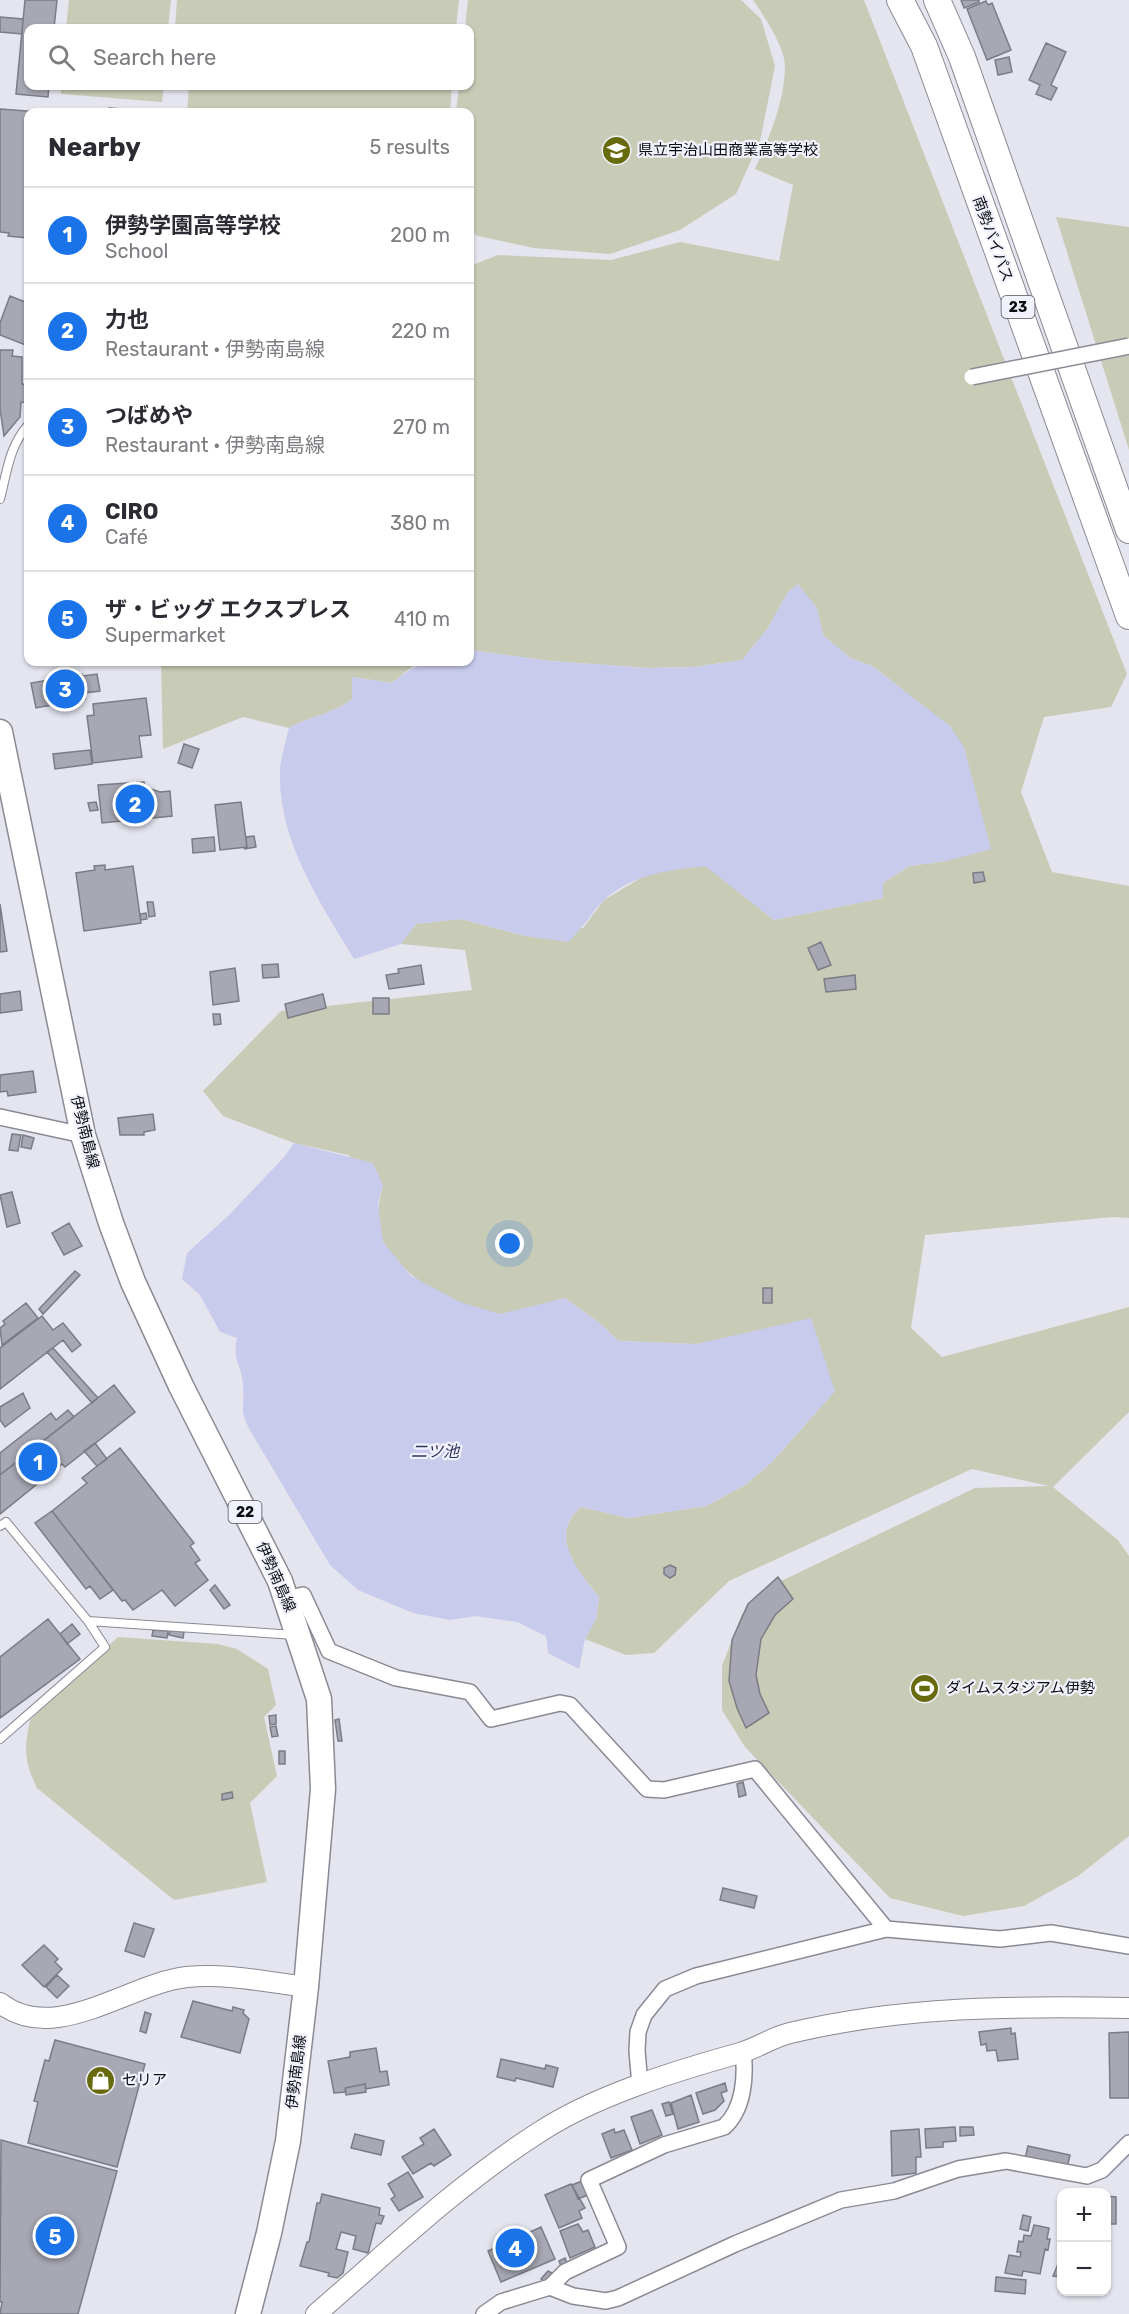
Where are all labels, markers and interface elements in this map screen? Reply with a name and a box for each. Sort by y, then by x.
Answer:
search box [24,24,474,90]
icon: search [45,41,78,74]
text: Search here [93,44,216,71]
text: Nearby [48,132,141,163]
school or university icon: 県立宇治山田商業高等学校 [601,134,633,166]
text: 5 results [369,135,450,159]
place label: 県立宇治山田商業高等学校 [638,141,818,159]
street label: 南勢バイパス [969,194,1017,284]
text: 伊勢学園高等学校 [105,212,281,239]
text: 1 [63,223,72,247]
text: 200 m [390,223,450,247]
text: School [105,239,168,263]
road number: 23 [1002,296,1034,318]
text: 力也 [105,306,149,333]
text: 2 [61,319,74,343]
text: 220 m [391,319,450,343]
text: Restaurant · 伊勢南島線 [105,337,325,361]
text: つばめや [105,402,193,429]
text: 3 [61,415,74,439]
text: 270 m [393,415,450,439]
text: Restaurant · 伊勢南島線 [105,433,325,457]
text: CIRO [105,498,158,525]
text: 4 [61,511,74,535]
text: 380 m [390,511,450,535]
text: Café [105,525,148,549]
text: ザ・ビッグ エクスプレス [105,596,351,623]
text: 5 [61,607,74,631]
text: 410 m [394,607,450,631]
text: Supermarket [105,623,225,647]
pin: 3 [46,666,84,712]
pin: 2 [116,782,154,826]
street label: 伊勢南島線 [67,1093,103,1171]
your location [495,1229,524,1258]
pin: 1 [18,1440,57,1484]
water label: 二ツ池 [411,1442,461,1461]
road number: 22 [228,1501,262,1523]
street label: 伊勢南島線 [253,1539,299,1615]
sports icon: ダイムスタジアム伊勢 [909,1672,941,1704]
place label: ダイムスタジアム伊勢 [946,1679,1095,1697]
street label: 伊勢南島線 [282,2034,310,2110]
shop icon: セリア [85,2064,117,2096]
place label: セリア [122,2071,167,2089]
map controls [1057,2188,1111,2296]
button: + [1057,2188,1111,2242]
pin: 5 [36,2214,74,2258]
pin: 4 [496,2226,534,2270]
button: − [1057,2242,1111,2296]

